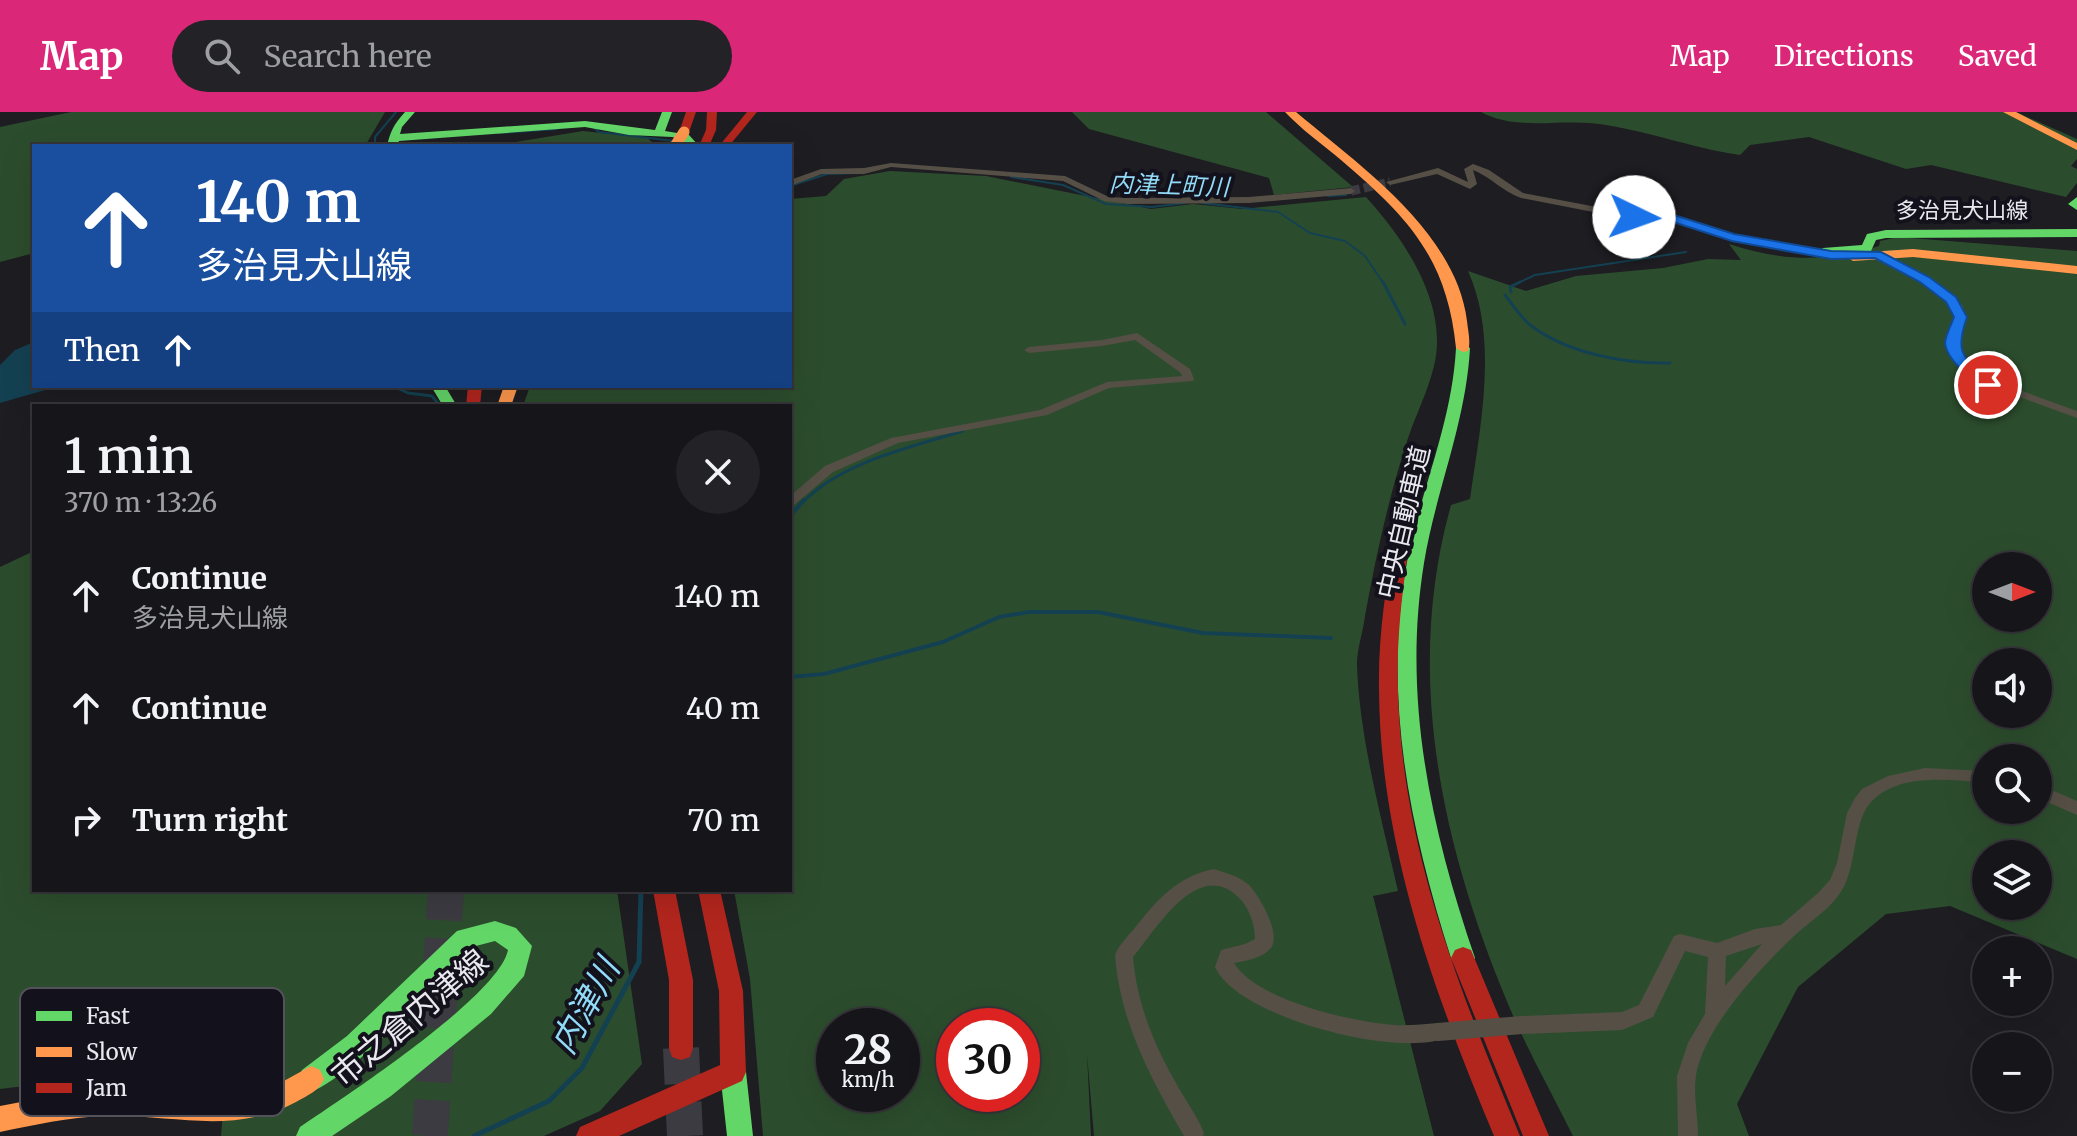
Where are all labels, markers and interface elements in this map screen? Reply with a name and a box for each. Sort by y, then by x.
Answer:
search box [172,20,732,92]
text: Map [40,33,124,80]
icon: search [200,34,244,78]
text: Search here [264,37,432,75]
text: Map [1670,38,1730,74]
text: Directions [1774,38,1914,74]
text: Saved [1958,38,2037,74]
text: 140 m [196,167,361,237]
water label: 内津上町川 [1108,167,1233,203]
position arrow [1592,175,1676,259]
icon: ahead [64,176,168,280]
street label: 多治見犬山線 [1896,196,2028,224]
text: 多治見犬山線 [196,243,412,288]
icon: ahead [156,328,200,372]
text: Then [64,331,140,369]
pin [1954,351,2022,419]
icon: arrive [1966,363,2010,407]
text: 1 min [64,426,193,486]
button: close [676,430,760,514]
street label: 中央自動車道 [1369,442,1437,602]
text: 370 m · 13:26 [64,486,217,519]
north arrow [1972,552,2052,632]
map controls [1972,552,2052,1112]
text: Continue [132,559,267,597]
icon: ahead [64,574,108,618]
text: 140 m [674,577,760,615]
text: 多治見犬山線 [132,601,288,634]
button: sound [1972,648,2052,728]
icon: ahead [64,686,108,730]
text: Continue [132,689,267,727]
text: 40 m [686,689,760,727]
button: search [1972,744,2052,824]
icon: right [64,798,108,842]
text: Turn right [132,801,288,839]
text: 70 m [687,801,760,839]
button: layers [1972,840,2052,920]
button: + [1972,936,2052,1016]
street label: 市之倉内津線 [324,941,496,1095]
water label: 内津川 [542,949,630,1061]
legend [20,988,284,1116]
text: Fast [86,1002,130,1030]
speed limit sign: 30 [936,1008,1040,1112]
text: 28 [844,1025,892,1075]
button: − [1972,1032,2052,1112]
text: Slow [86,1038,137,1066]
text: km/h [842,1067,894,1092]
text: Jam [85,1074,127,1102]

